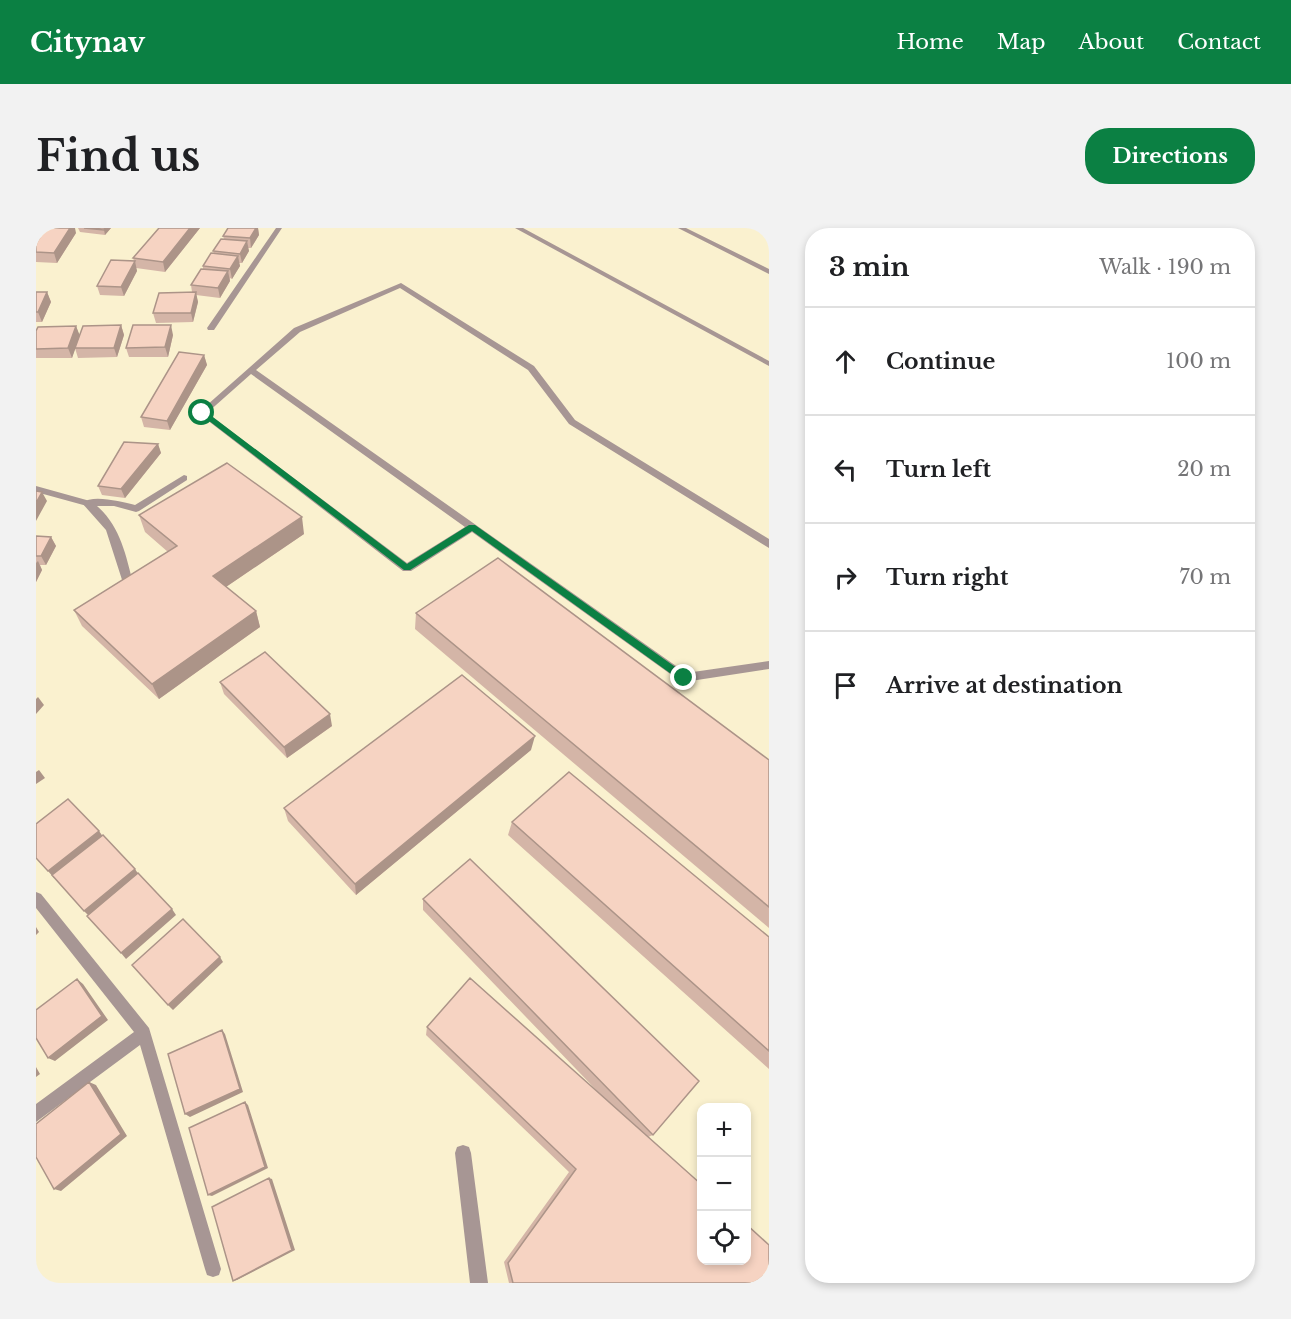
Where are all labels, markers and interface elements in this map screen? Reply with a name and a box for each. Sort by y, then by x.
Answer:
text: Citynav [30,25,145,60]
text: Home [897,29,964,55]
text: Map [997,29,1045,55]
text: About [1078,29,1144,55]
text: Contact [1177,29,1261,55]
button: Directions [1085,128,1255,184]
text: Find us [36,130,200,182]
text: 3 min [829,251,910,283]
text: Walk · 190 m [1099,255,1231,279]
icon: ahead [829,345,862,378]
text: Continue [886,348,995,375]
text: 100 m [1166,349,1231,373]
route start [188,399,214,425]
icon: left [829,453,862,486]
text: Turn left [886,456,991,483]
text: 20 m [1177,457,1231,481]
icon: right [829,561,862,594]
text: Turn right [886,564,1008,591]
text: 70 m [1179,565,1231,589]
route end [670,664,696,690]
icon: arrive [829,669,862,702]
text: Arrive at destination [886,672,1123,699]
map controls [697,1103,751,1265]
button: + [697,1103,751,1157]
button: − [697,1157,751,1211]
button: locate [697,1211,751,1265]

